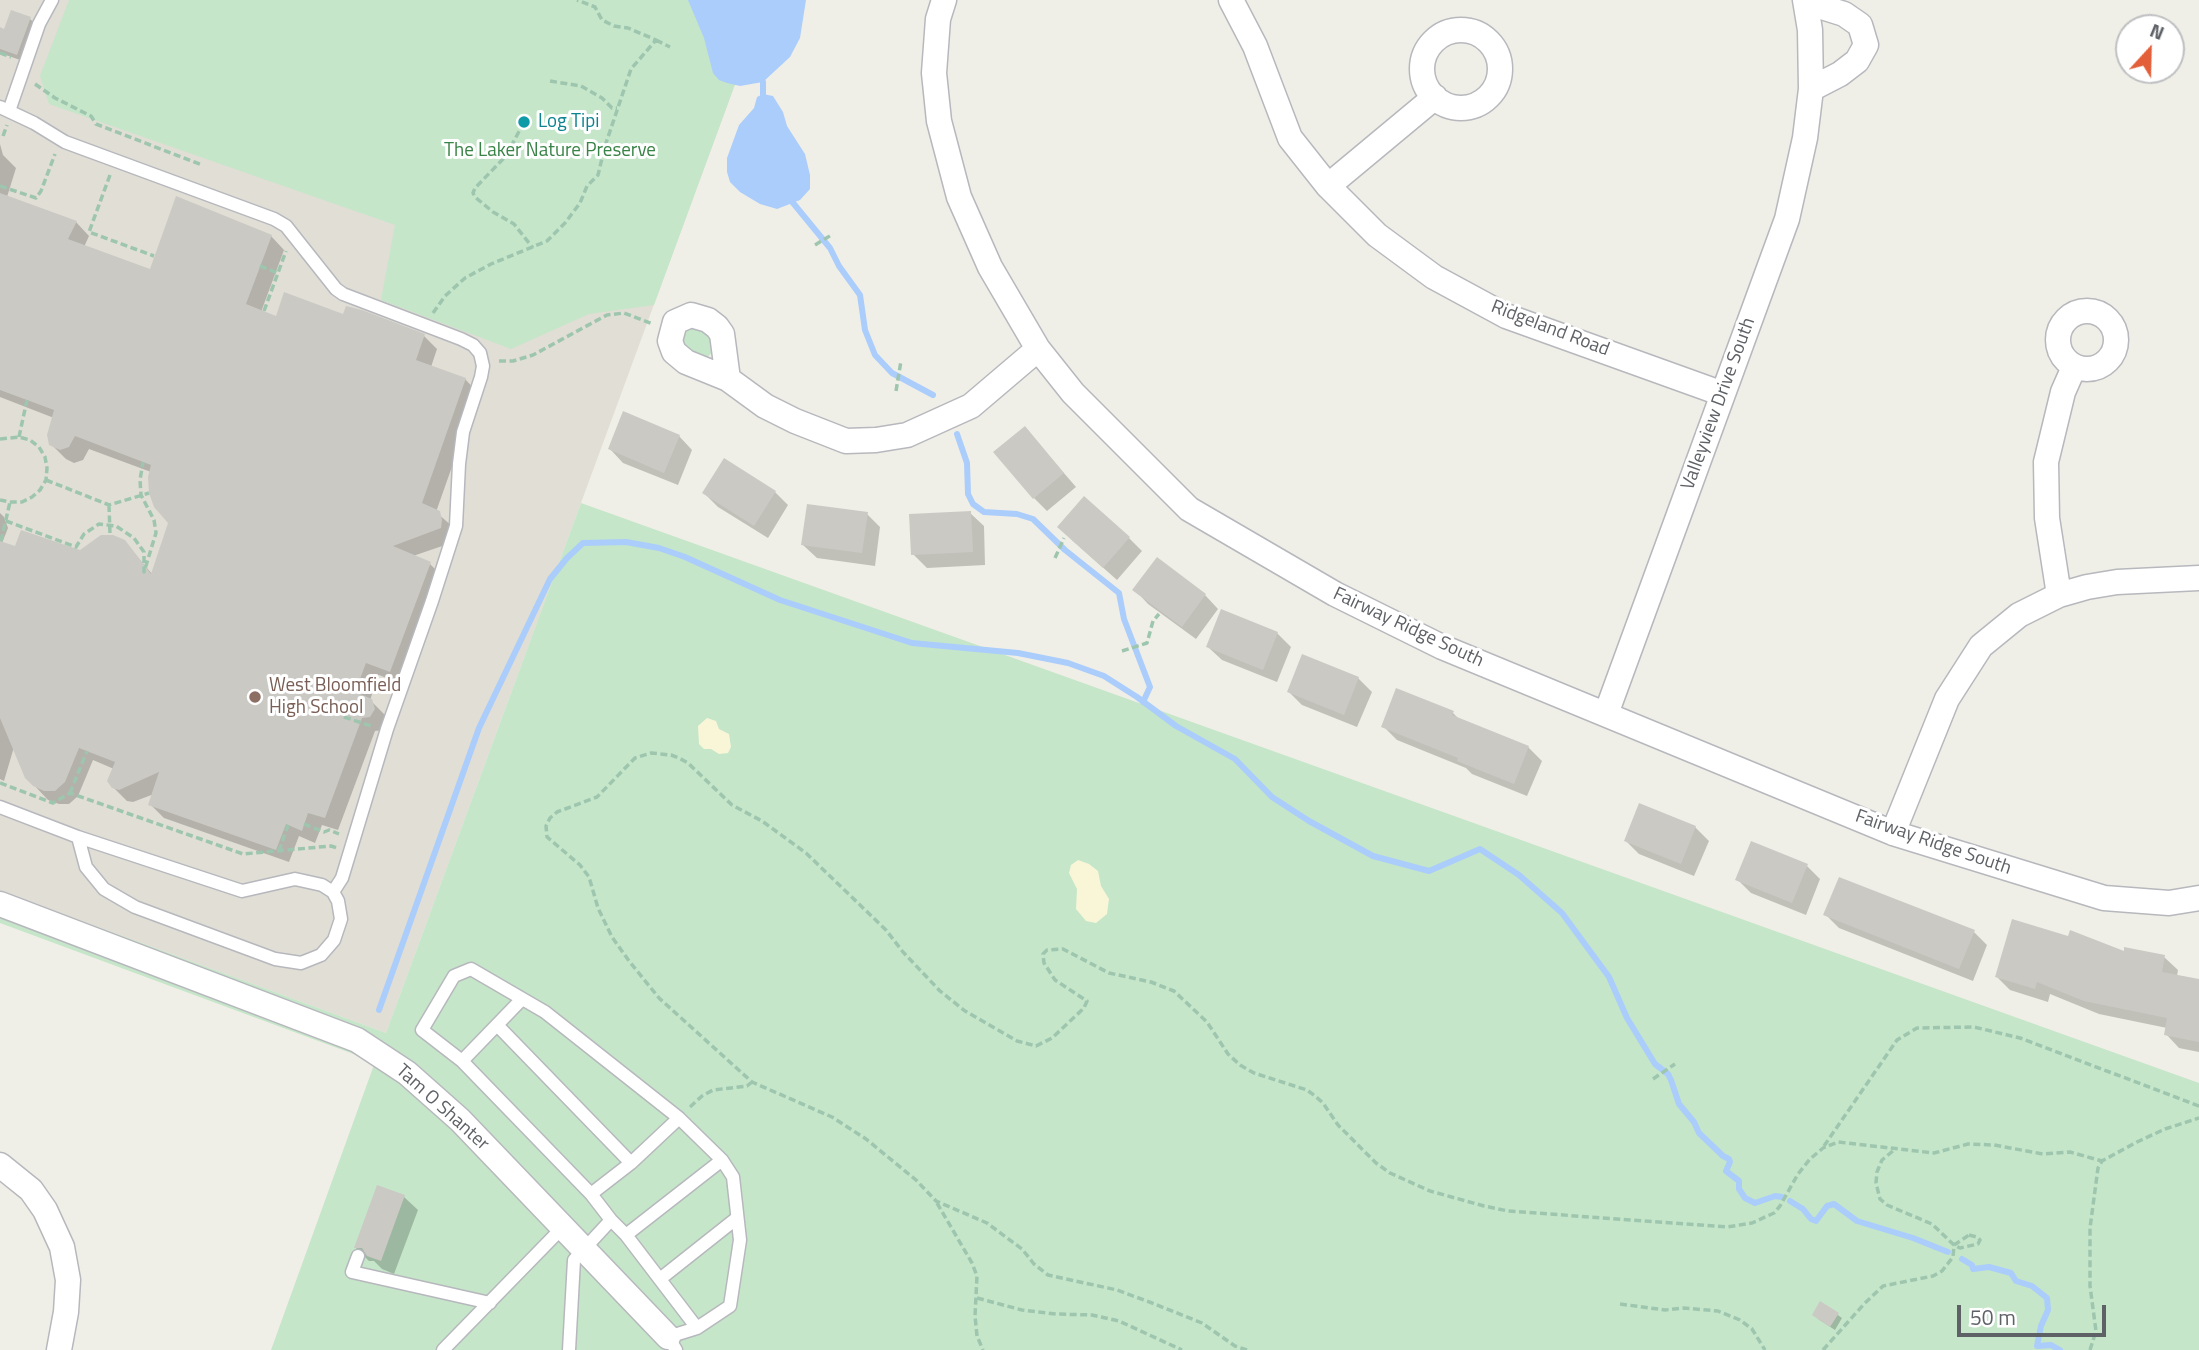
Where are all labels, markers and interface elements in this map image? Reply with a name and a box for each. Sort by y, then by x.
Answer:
north arrow [2115,14,2185,84]
text: N [2146,15,2169,47]
place label: Log Tipi [538,111,599,133]
marker: Log Tipi [516,114,532,130]
park label: The Laker Nature Preserve [444,140,656,162]
street label: Ridgeland Road [1488,296,1612,362]
street label: Valleyview Drive South [1677,315,1761,493]
street label: Fairway Ridge South [1329,583,1487,673]
place label: West Bloomfield High School [269,675,401,719]
marker: West Bloomfield High School [247,689,263,705]
street label: Fairway Ridge South [1852,806,2014,880]
street label: Tam O Shanter [391,1060,493,1156]
scale bar [1961,1290,2110,1334]
text: 50 m [1970,1301,2016,1333]

